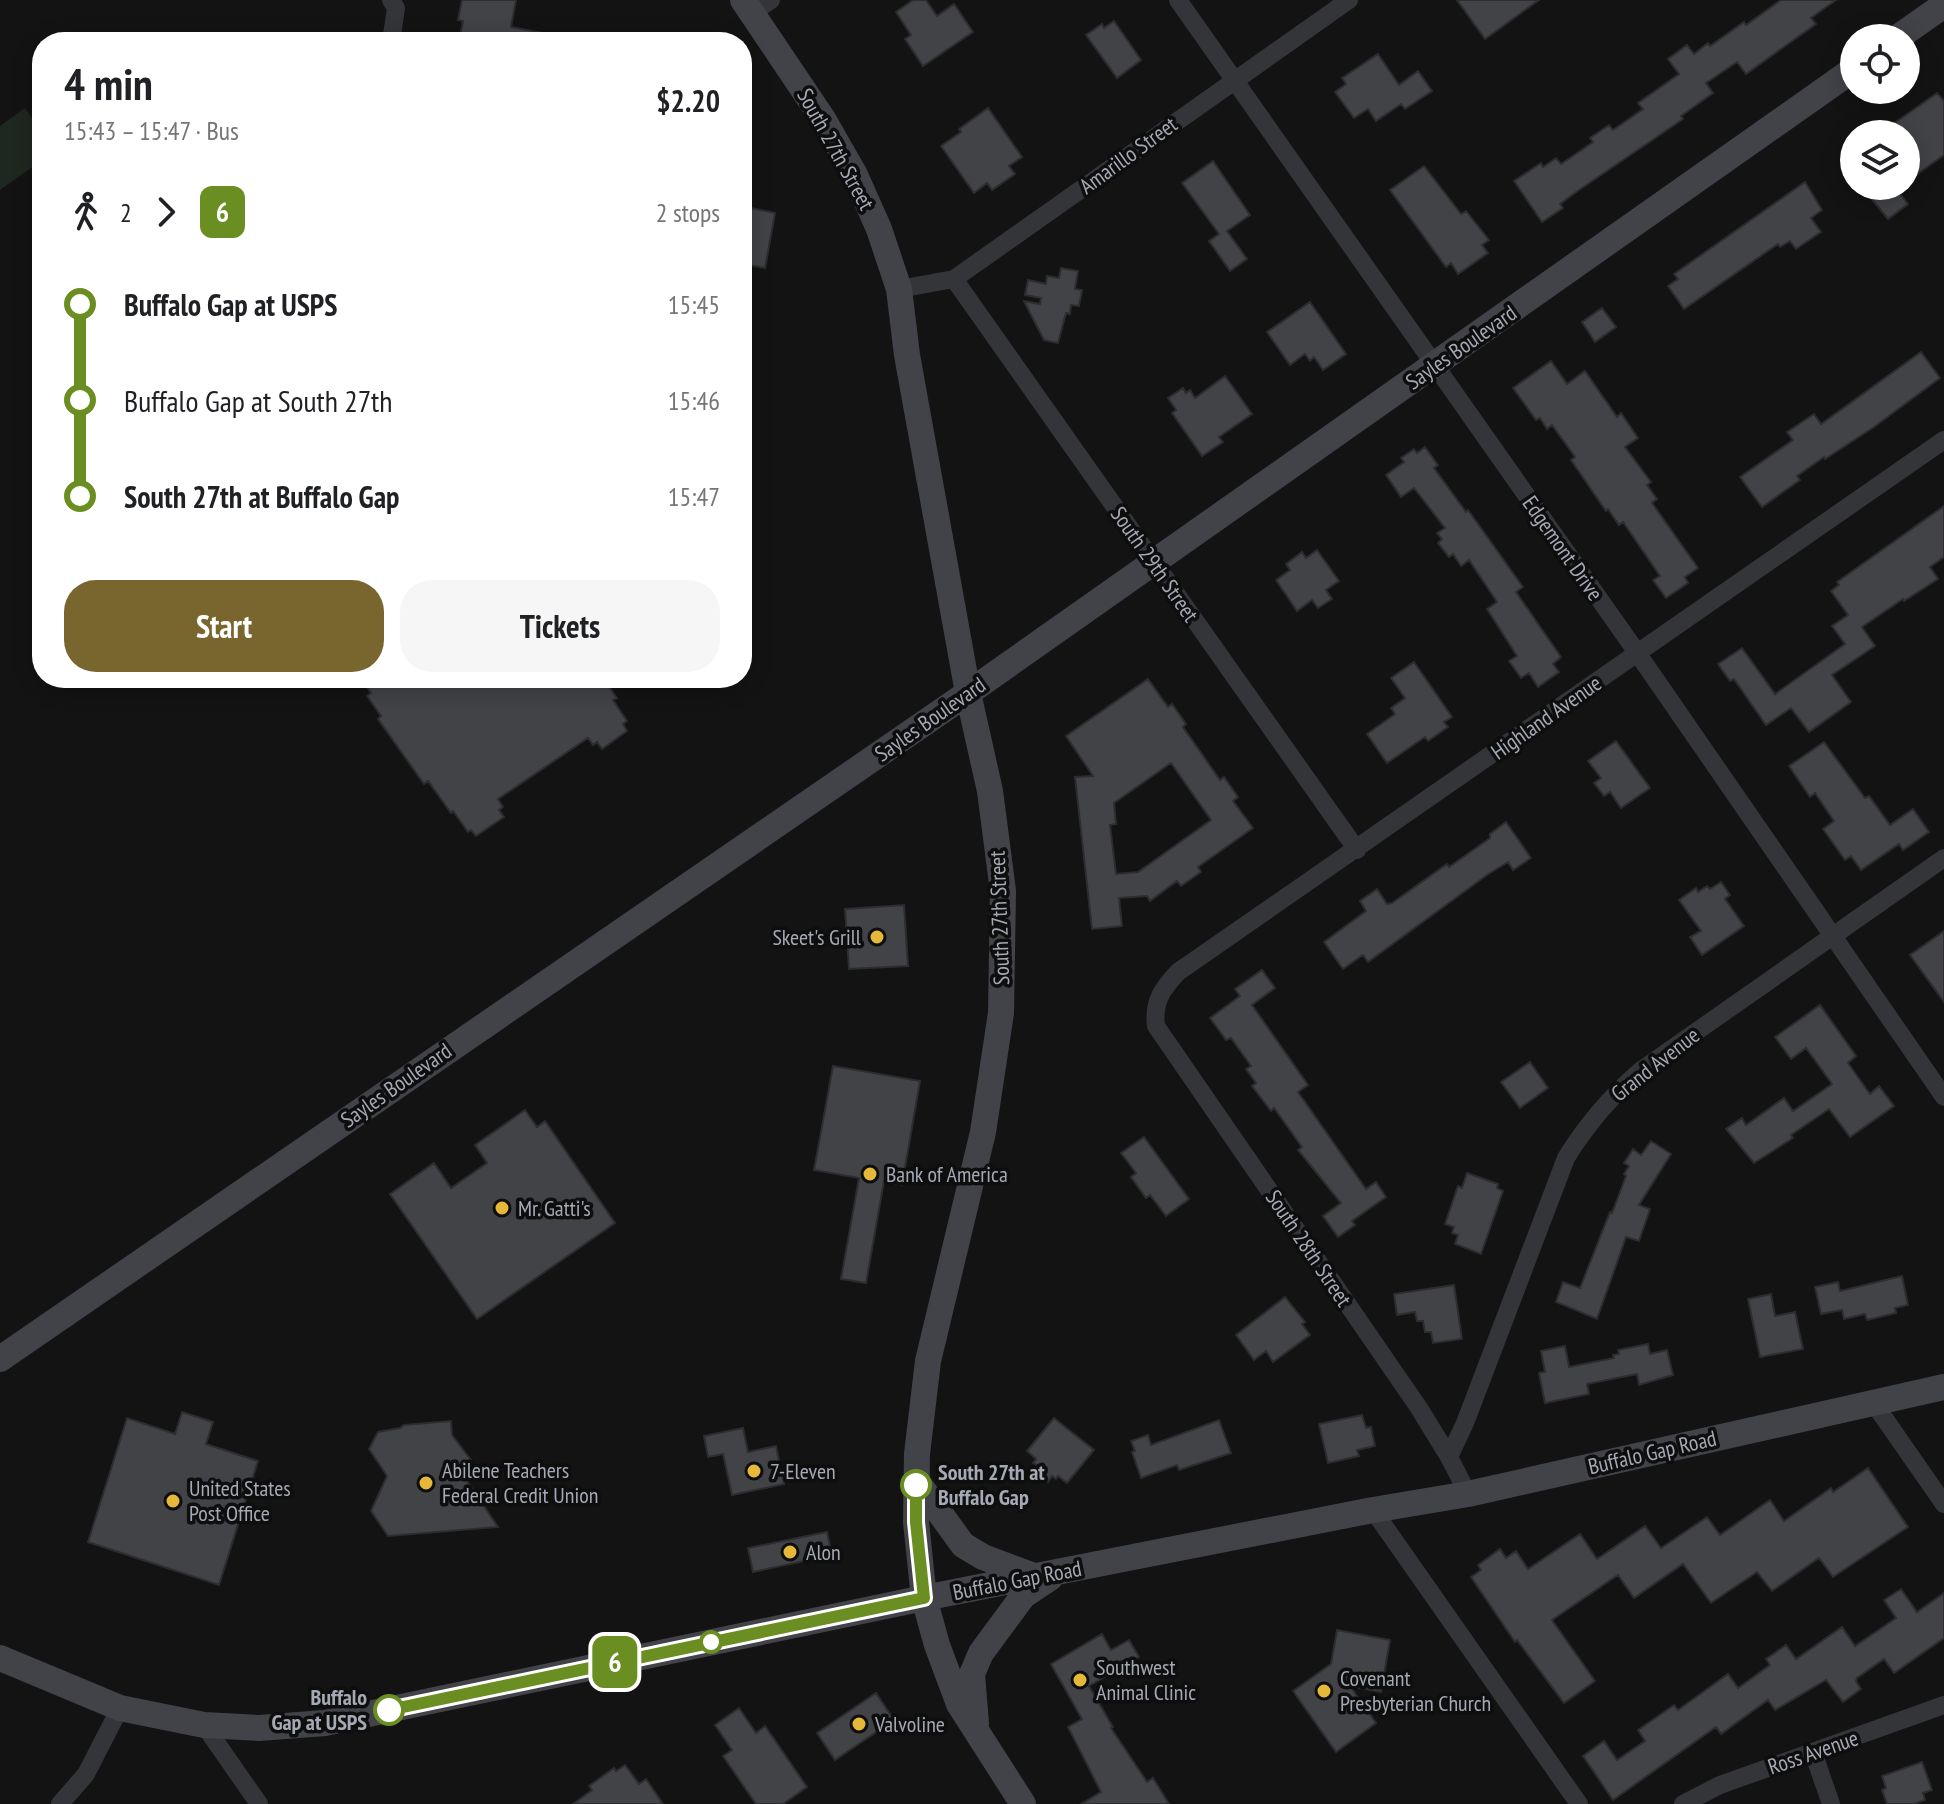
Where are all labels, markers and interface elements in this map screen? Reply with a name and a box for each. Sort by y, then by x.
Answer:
map controls [1840,24,1920,200]
button: locate [1840,24,1920,104]
text: 4 min [64,55,153,112]
text: $2.20 [656,81,720,120]
street label: South 27th Street [791,83,881,215]
street label: Amarillo Street [1074,110,1182,200]
text: 15:43 – 15:47 · Bus [64,114,239,147]
button: layers [1840,120,1920,200]
icon: walk [64,190,108,234]
icon: forward [144,190,188,234]
text: 6 [216,193,229,230]
text: 2 [120,196,132,229]
text: 2 stops [656,196,720,229]
text: Buffalo Gap at USPS [124,285,337,324]
text: 15:45 [668,288,720,321]
street label: Sayles Boulevard [1400,299,1522,395]
text: Buffalo Gap at South 27th [124,381,393,420]
text: 15:46 [668,384,720,417]
text: South 27th at Buffalo Gap [124,477,399,516]
text: 15:47 [668,480,720,513]
street label: Edgemont Drive [1517,490,1609,606]
street label: South 29th Street [1105,501,1205,627]
button: Start [64,580,384,672]
button: Tickets [400,580,720,672]
street label: Highland Avenue [1485,669,1607,765]
street label: Sayles Boulevard [869,671,991,767]
street label: South 27th Street [983,850,1015,986]
place label: Skeet's Grill [772,923,862,951]
marker: Skeet's Grill [868,928,886,946]
street label: Grand Avenue [1605,1021,1705,1107]
street label: Sayles Boulevard [335,1037,457,1133]
place label: Bank of America [886,1160,1008,1188]
marker: Bank of America [861,1165,879,1183]
street label: South 28th Street [1260,1184,1358,1312]
place label: Mr. Gatti's [518,1194,591,1222]
marker: Mr. Gatti's [493,1199,511,1217]
street label: Buffalo Gap Road [1585,1424,1719,1480]
place label: Abilene Teachers Federal Credit Union [442,1456,598,1509]
place label: 7-Eleven [770,1457,836,1485]
place label: South 27th at Buffalo Gap [938,1458,1045,1511]
marker: 7-Eleven [745,1462,763,1480]
marker: South 27th at Buffalo Gap [901,1470,931,1500]
place label: United States Post Office [189,1474,291,1527]
marker: Abilene Teachers Federal Credit Union [417,1474,435,1492]
marker: United States Post Office [164,1492,182,1510]
place label: Alon [806,1538,841,1566]
marker: Alon [781,1543,799,1561]
street label: Buffalo Gap Road [950,1554,1084,1606]
unlabelled marker [700,1631,722,1653]
line badge: 6 [589,1636,641,1688]
text: 6 [608,1643,622,1680]
place label: Southwest Animal Clinic [1096,1653,1196,1706]
place label: Covenant Presbyterian Church [1340,1664,1491,1717]
marker: Southwest Animal Clinic [1071,1671,1089,1689]
marker: Covenant Presbyterian Church [1315,1682,1333,1700]
place label: Buffalo Gap at USPS [271,1683,367,1736]
marker: Buffalo Gap at USPS [374,1695,404,1725]
place label: Valvoline [874,1710,945,1738]
marker: Valvoline [850,1715,868,1733]
street label: Ross Avenue [1764,1723,1862,1781]

